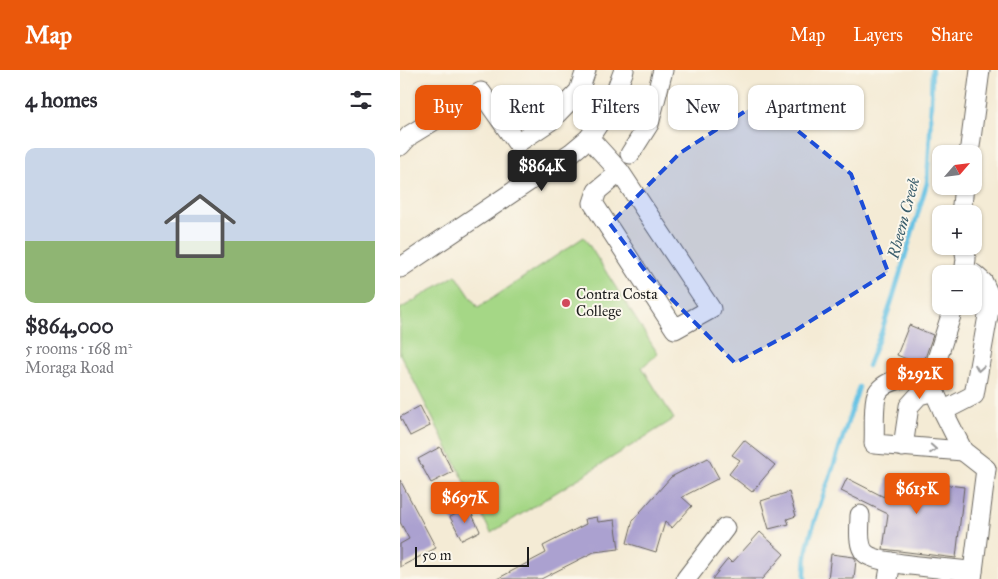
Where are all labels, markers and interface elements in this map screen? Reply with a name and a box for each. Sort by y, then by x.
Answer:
text: Map [25,20,72,50]
text: Map [790,24,825,46]
text: Layers [853,24,903,46]
text: Share [931,24,973,46]
chip: Buy [415,85,481,130]
chip: Rent [491,85,563,130]
chip: Filters [573,85,658,130]
chip: New [668,85,738,130]
chip: Apartment [748,85,864,130]
icon: filters [347,86,375,114]
text: 4 homes [25,87,97,113]
north arrow [932,145,982,195]
map controls [932,145,982,315]
pin: $864K [507,150,577,192]
text: $864K [519,156,565,175]
water label: Rheem Creek [883,175,923,262]
icon: home [155,181,245,271]
button: + [932,205,982,255]
button: − [932,265,982,315]
place label: Contra Costa College [576,285,658,320]
marker: Contra Costa College [560,297,572,309]
text: $864,000 [25,313,114,339]
text: 5 rooms · 168 m² [25,339,132,358]
text: Moraga Road [25,358,114,377]
pin: $292K [885,358,955,400]
text: $292K [897,364,943,383]
one-way arrow [974,364,984,373]
one-way arrow [930,444,938,455]
pin: $615K [882,472,952,515]
text: $615K [896,479,938,498]
pin: $697K [430,482,500,524]
text: $697K [442,488,488,507]
scale bar [415,544,529,567]
text: 50 m [422,547,451,564]

